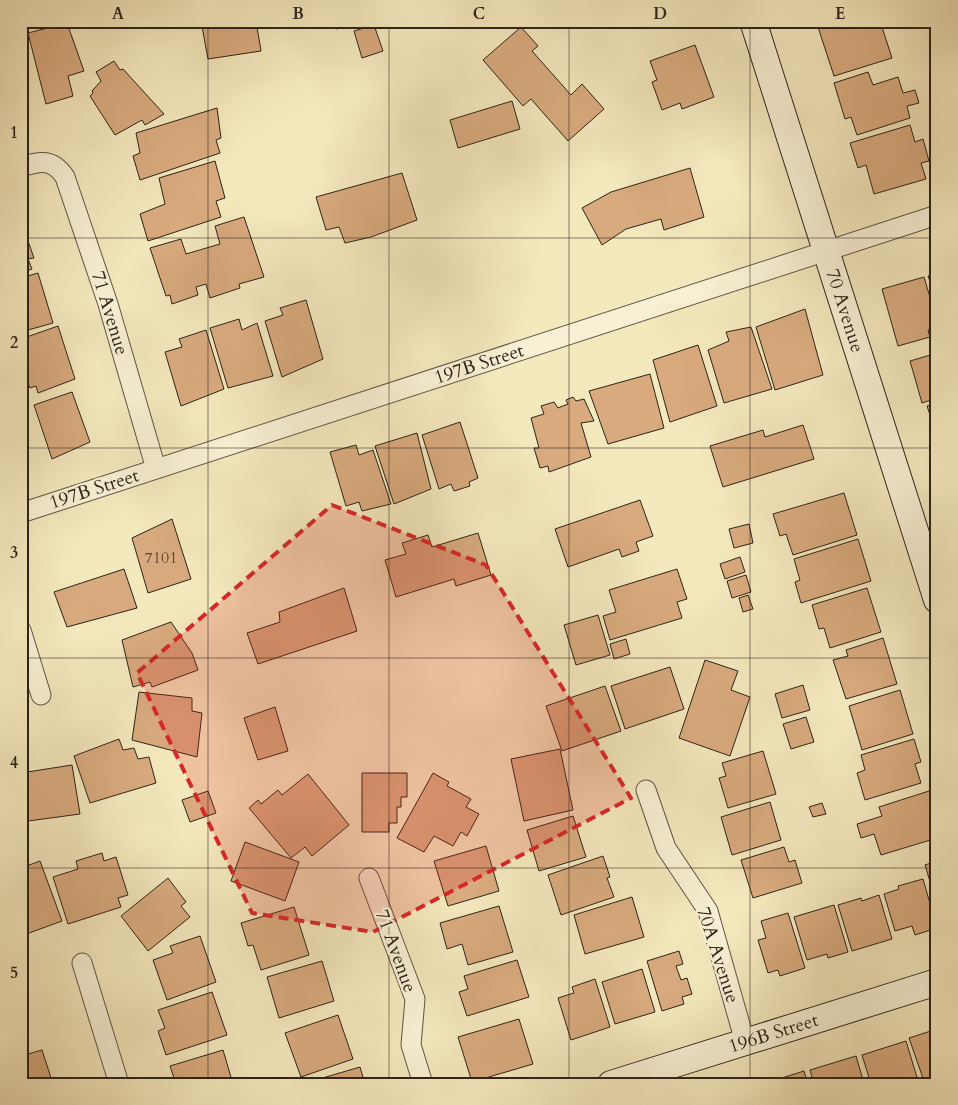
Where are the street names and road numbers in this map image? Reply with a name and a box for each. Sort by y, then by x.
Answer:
street label: 70 Avenue [820,266,871,356]
street label: 71 Avenue [85,268,135,358]
street label: 197B Street [431,337,527,391]
street label: 197B Street [46,462,142,516]
street label: 70A Avenue [690,904,746,1006]
street label: 71 Avenue [369,906,423,996]
street label: 196B Street [725,1007,822,1060]

